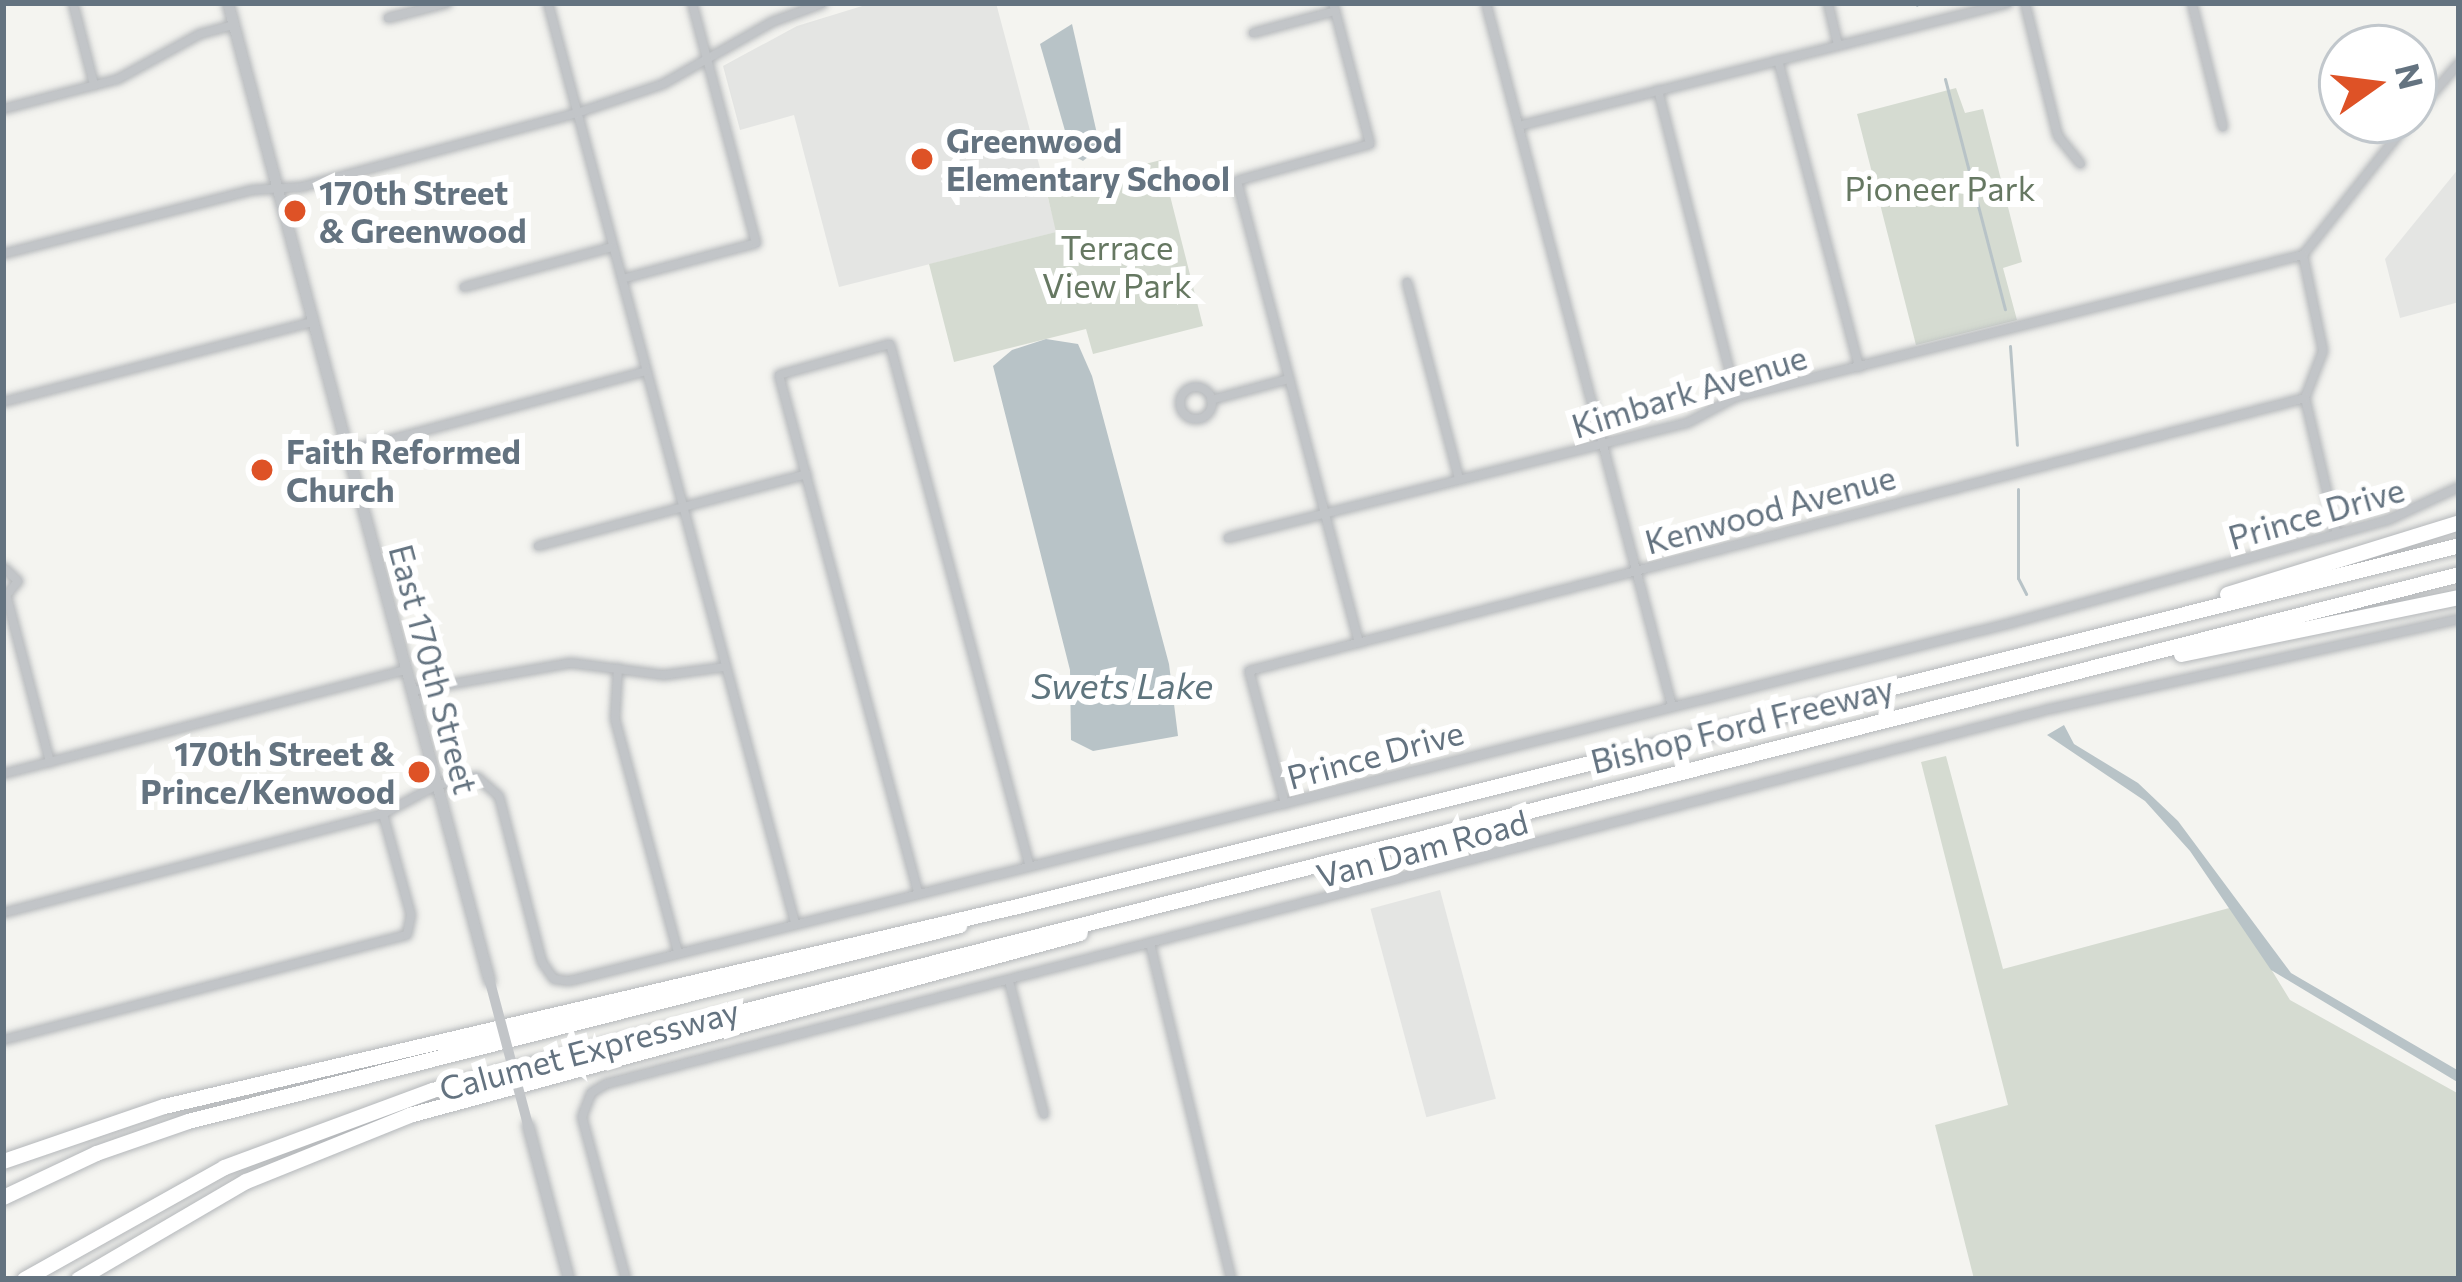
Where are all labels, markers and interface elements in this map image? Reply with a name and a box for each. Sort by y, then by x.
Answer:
north arrow [2318,24,2438,144]
text: N [2388,59,2433,93]
place label: Greenwood Elementary School [946,120,1230,198]
marker: Greenwood Elementary School [909,146,935,172]
park label: Pioneer Park [1844,168,2036,208]
place label: 170th Street & Greenwood [319,172,527,250]
marker: 170th Street & Greenwood [282,198,308,224]
park label: Terrace View Park [1042,227,1192,305]
street label: Kimbark Avenue [1567,336,1811,446]
place label: Faith Reformed Church [286,431,521,509]
marker: Faith Reformed Church [249,457,275,483]
street label: Kenwood Avenue [1640,457,1900,561]
street label: Prince Drive [2224,469,2408,557]
street label: East 170th Street [382,540,486,798]
water label: Swets Lake [1031,663,1213,707]
street label: Bishop Ford Freeway [1586,667,1898,781]
street label: Prince Drive [1282,711,1468,797]
place label: 170th Street & Prince/Kenwood [140,733,395,811]
marker: 170th Street & Prince/Kenwood [406,759,432,785]
street label: Van Dam Road [1312,801,1532,895]
street label: Calumet Expressway [435,990,743,1108]

